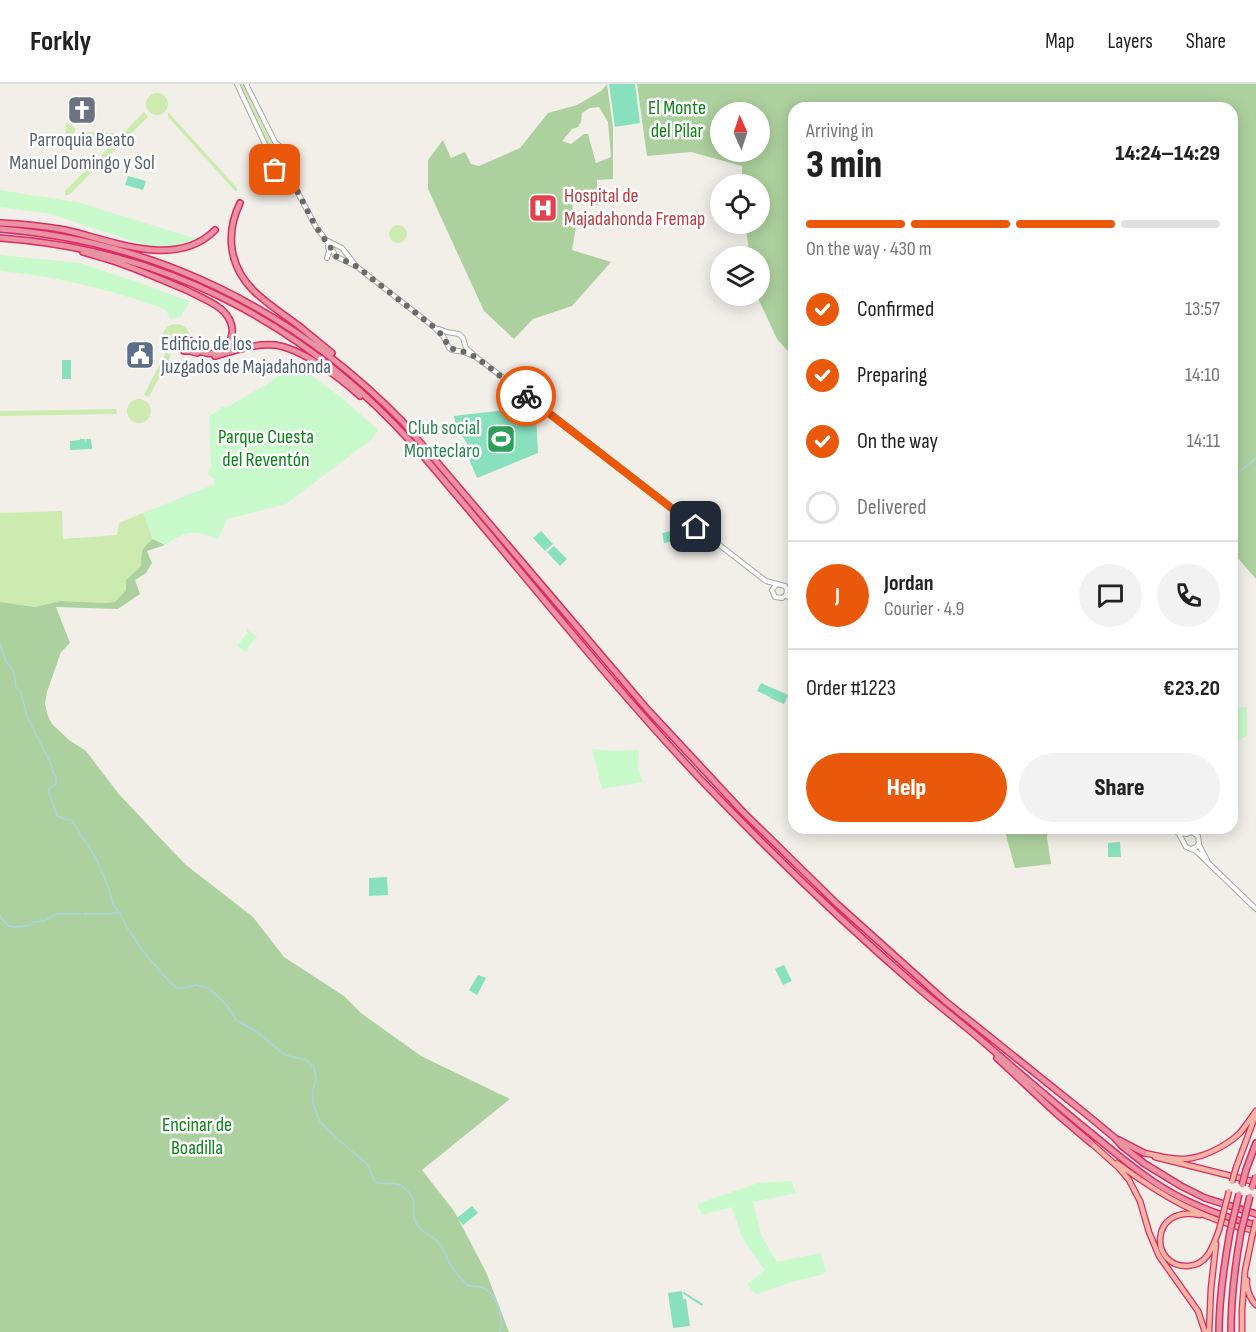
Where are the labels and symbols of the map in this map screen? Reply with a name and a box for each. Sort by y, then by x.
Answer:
church icon: Parroquia Beato Manuel Domingo y Sol [66,94,98,126]
park label: El Monte del Pilar [648,96,706,143]
north arrow [710,102,770,162]
place label: Parroquia Beato Manuel Domingo y Sol [9,128,155,175]
pin [249,144,300,195]
place label: Hospital de Majadahonda Fremap [564,184,705,231]
hospital icon: Hospital de Majadahonda Fremap [527,192,559,224]
place label: Edificio de los Juzgados de Majadahonda [160,332,331,379]
public building icon: Edificio de los Juzgados de Majadahonda [124,339,156,371]
courier [496,366,556,426]
place label: Club social Monteclaro [404,416,480,463]
sports icon: Club social Monteclaro [485,423,517,455]
park label: Parque Cuesta del Reventón [218,425,314,472]
pin [670,501,721,552]
park label: Encinar de Boadilla [162,1113,232,1160]

